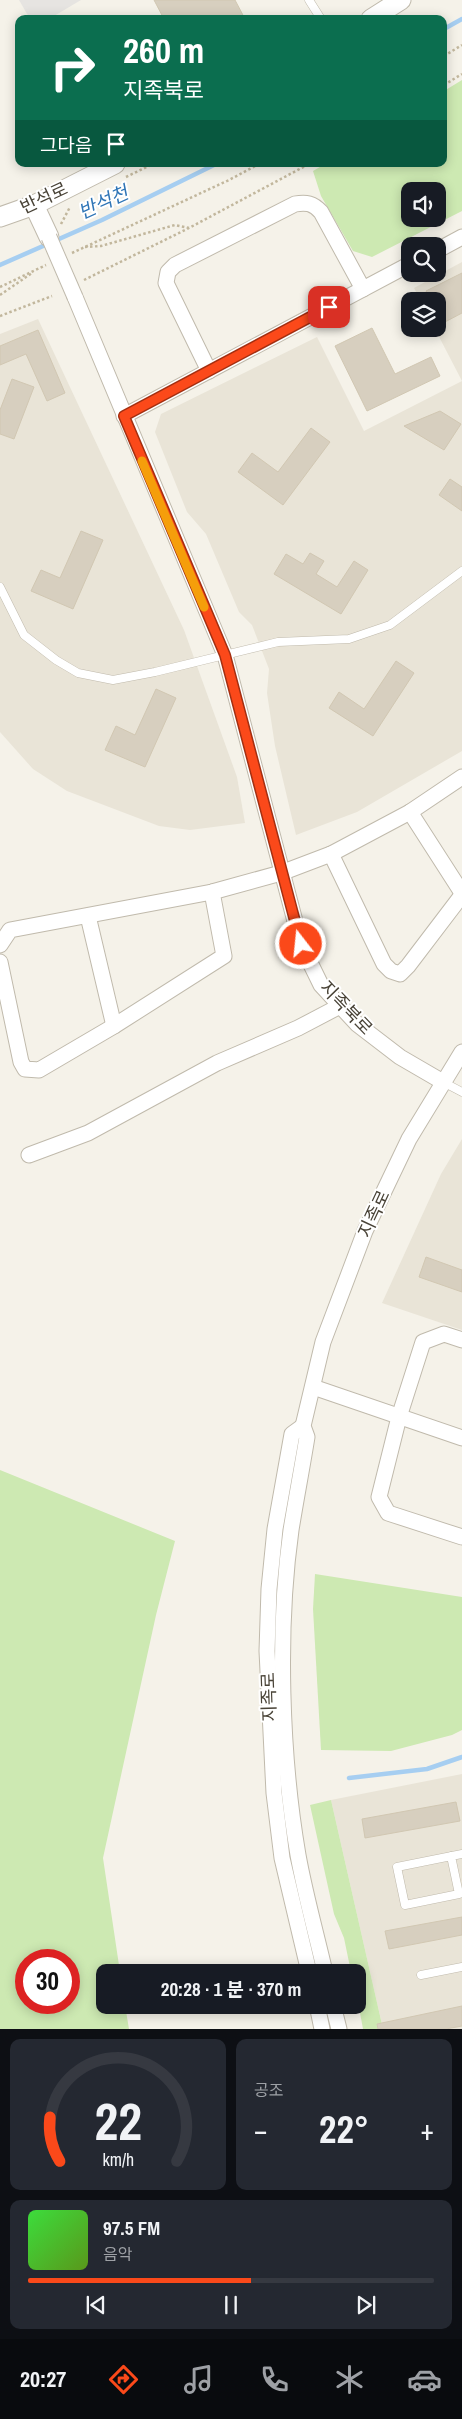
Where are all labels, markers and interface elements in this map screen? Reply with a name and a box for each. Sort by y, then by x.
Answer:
text: 260 m [123,27,204,74]
icon: right [40,35,105,100]
text: 지족북로 [123,75,204,105]
icon: arrive [102,130,130,158]
text: 그다음 [40,132,92,158]
street label: 반석로 [16,176,72,219]
water label: 반석천 [74,178,134,225]
map controls [401,182,446,337]
button: sound [401,182,446,227]
button: search [401,237,446,282]
pin [308,286,350,328]
button: layers [401,292,446,337]
icon: arrive [315,293,343,321]
position arrow [274,917,326,969]
street label: 지족북로 [314,975,378,1040]
street label: 지족로 [352,1186,395,1242]
street label: 지족로 [255,1672,282,1722]
speed limit sign: 30 [15,1949,80,2014]
text: 20:28 · 1 분 · 370 m [161,1976,301,2002]
text: 공조 [254,2079,283,2101]
text: 22 [94,2086,142,2156]
text: 22° [319,2104,369,2155]
text: − [254,2111,267,2149]
text: + [421,2111,434,2149]
text: km/h [102,2148,134,2172]
text: 97.5 FM [103,2215,160,2241]
text: 음악 [103,2243,132,2265]
icon: previous [82,2291,110,2319]
icon: pause [217,2291,245,2319]
icon: next [352,2291,380,2319]
icon: directions [106,2362,141,2397]
icon: music [181,2362,216,2397]
icon: phone [257,2362,292,2397]
icon: climate [332,2362,367,2397]
icon: car [407,2362,442,2397]
text: 20:27 [20,2364,66,2394]

